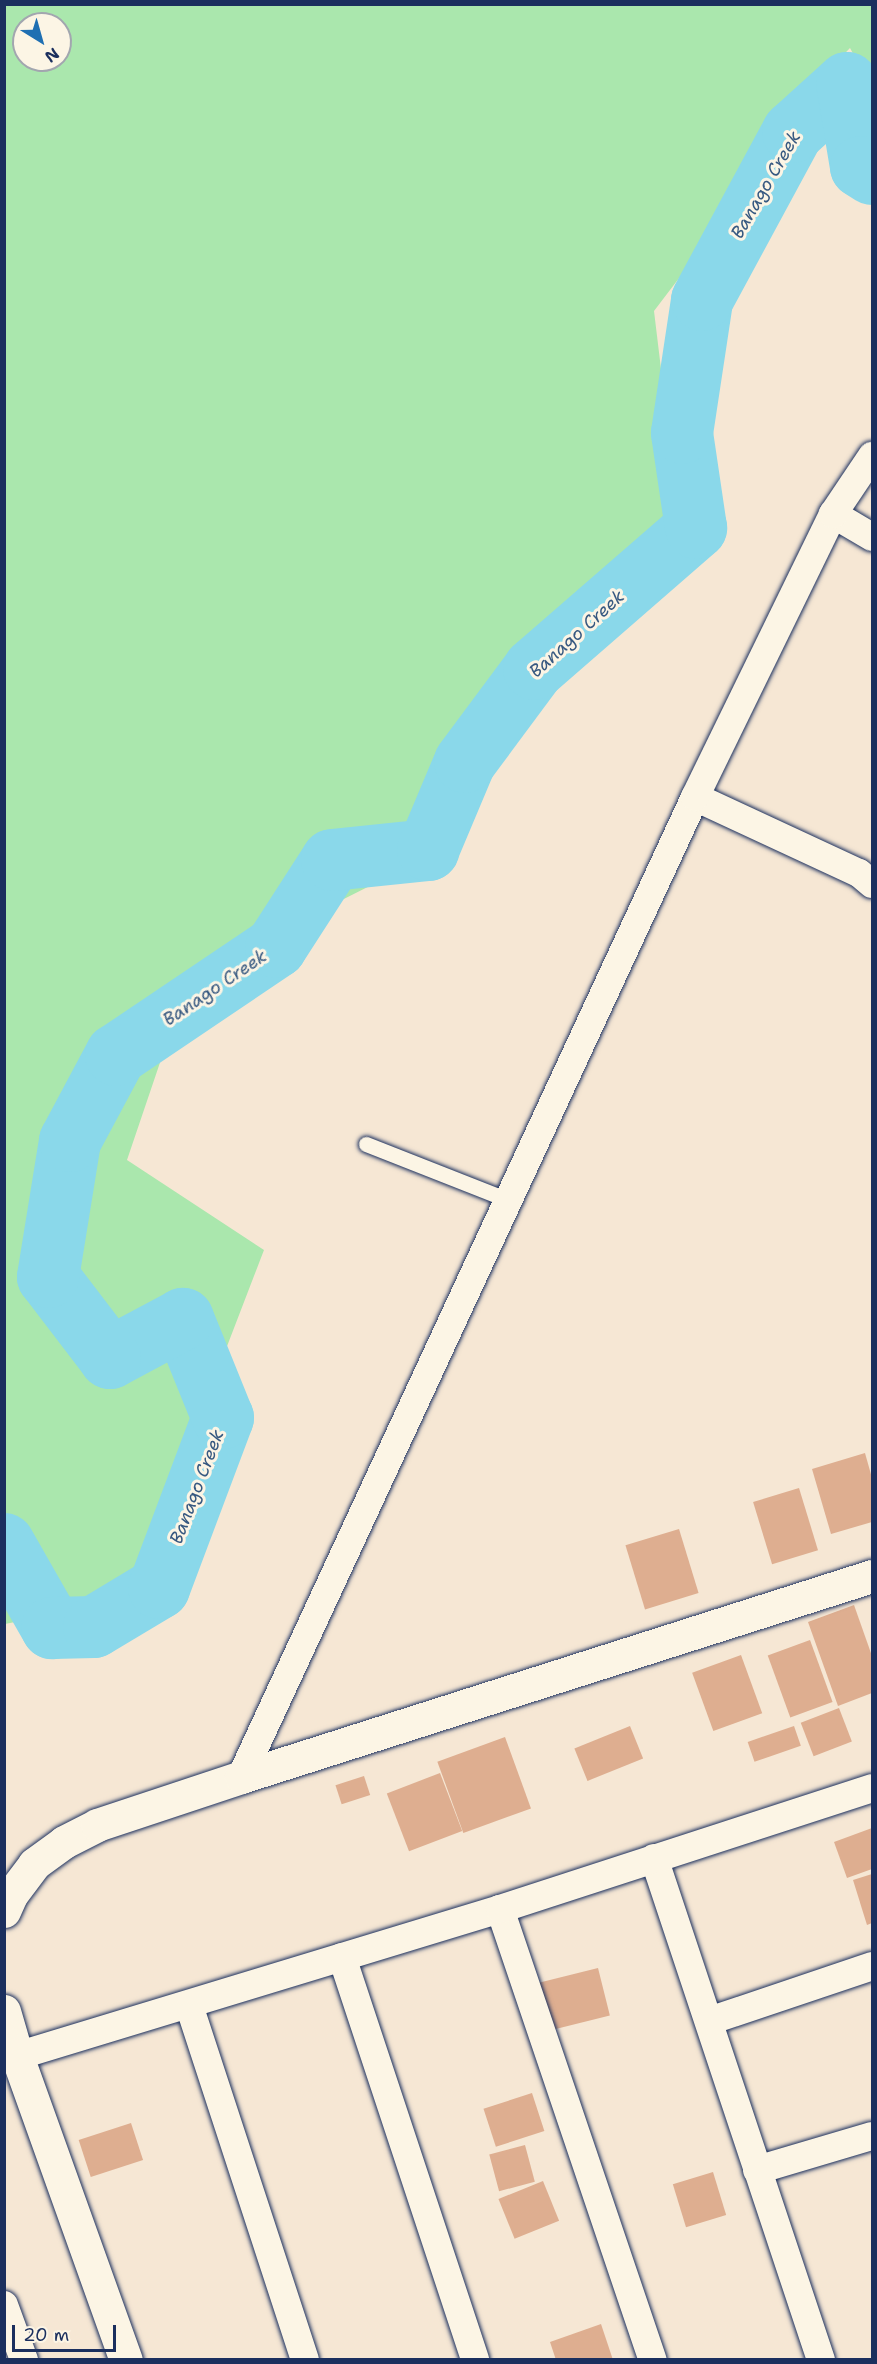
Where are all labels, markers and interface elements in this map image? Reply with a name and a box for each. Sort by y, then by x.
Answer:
north arrow [12,12,72,72]
text: N [41,43,63,67]
water label: Banago Creek [726,127,806,243]
water label: Banago Creek [525,586,629,682]
water label: Banago Creek [159,945,271,1031]
water label: Banago Creek [165,1427,229,1547]
scale bar [15,2313,118,2351]
text: 20 m [23,2323,69,2347]

